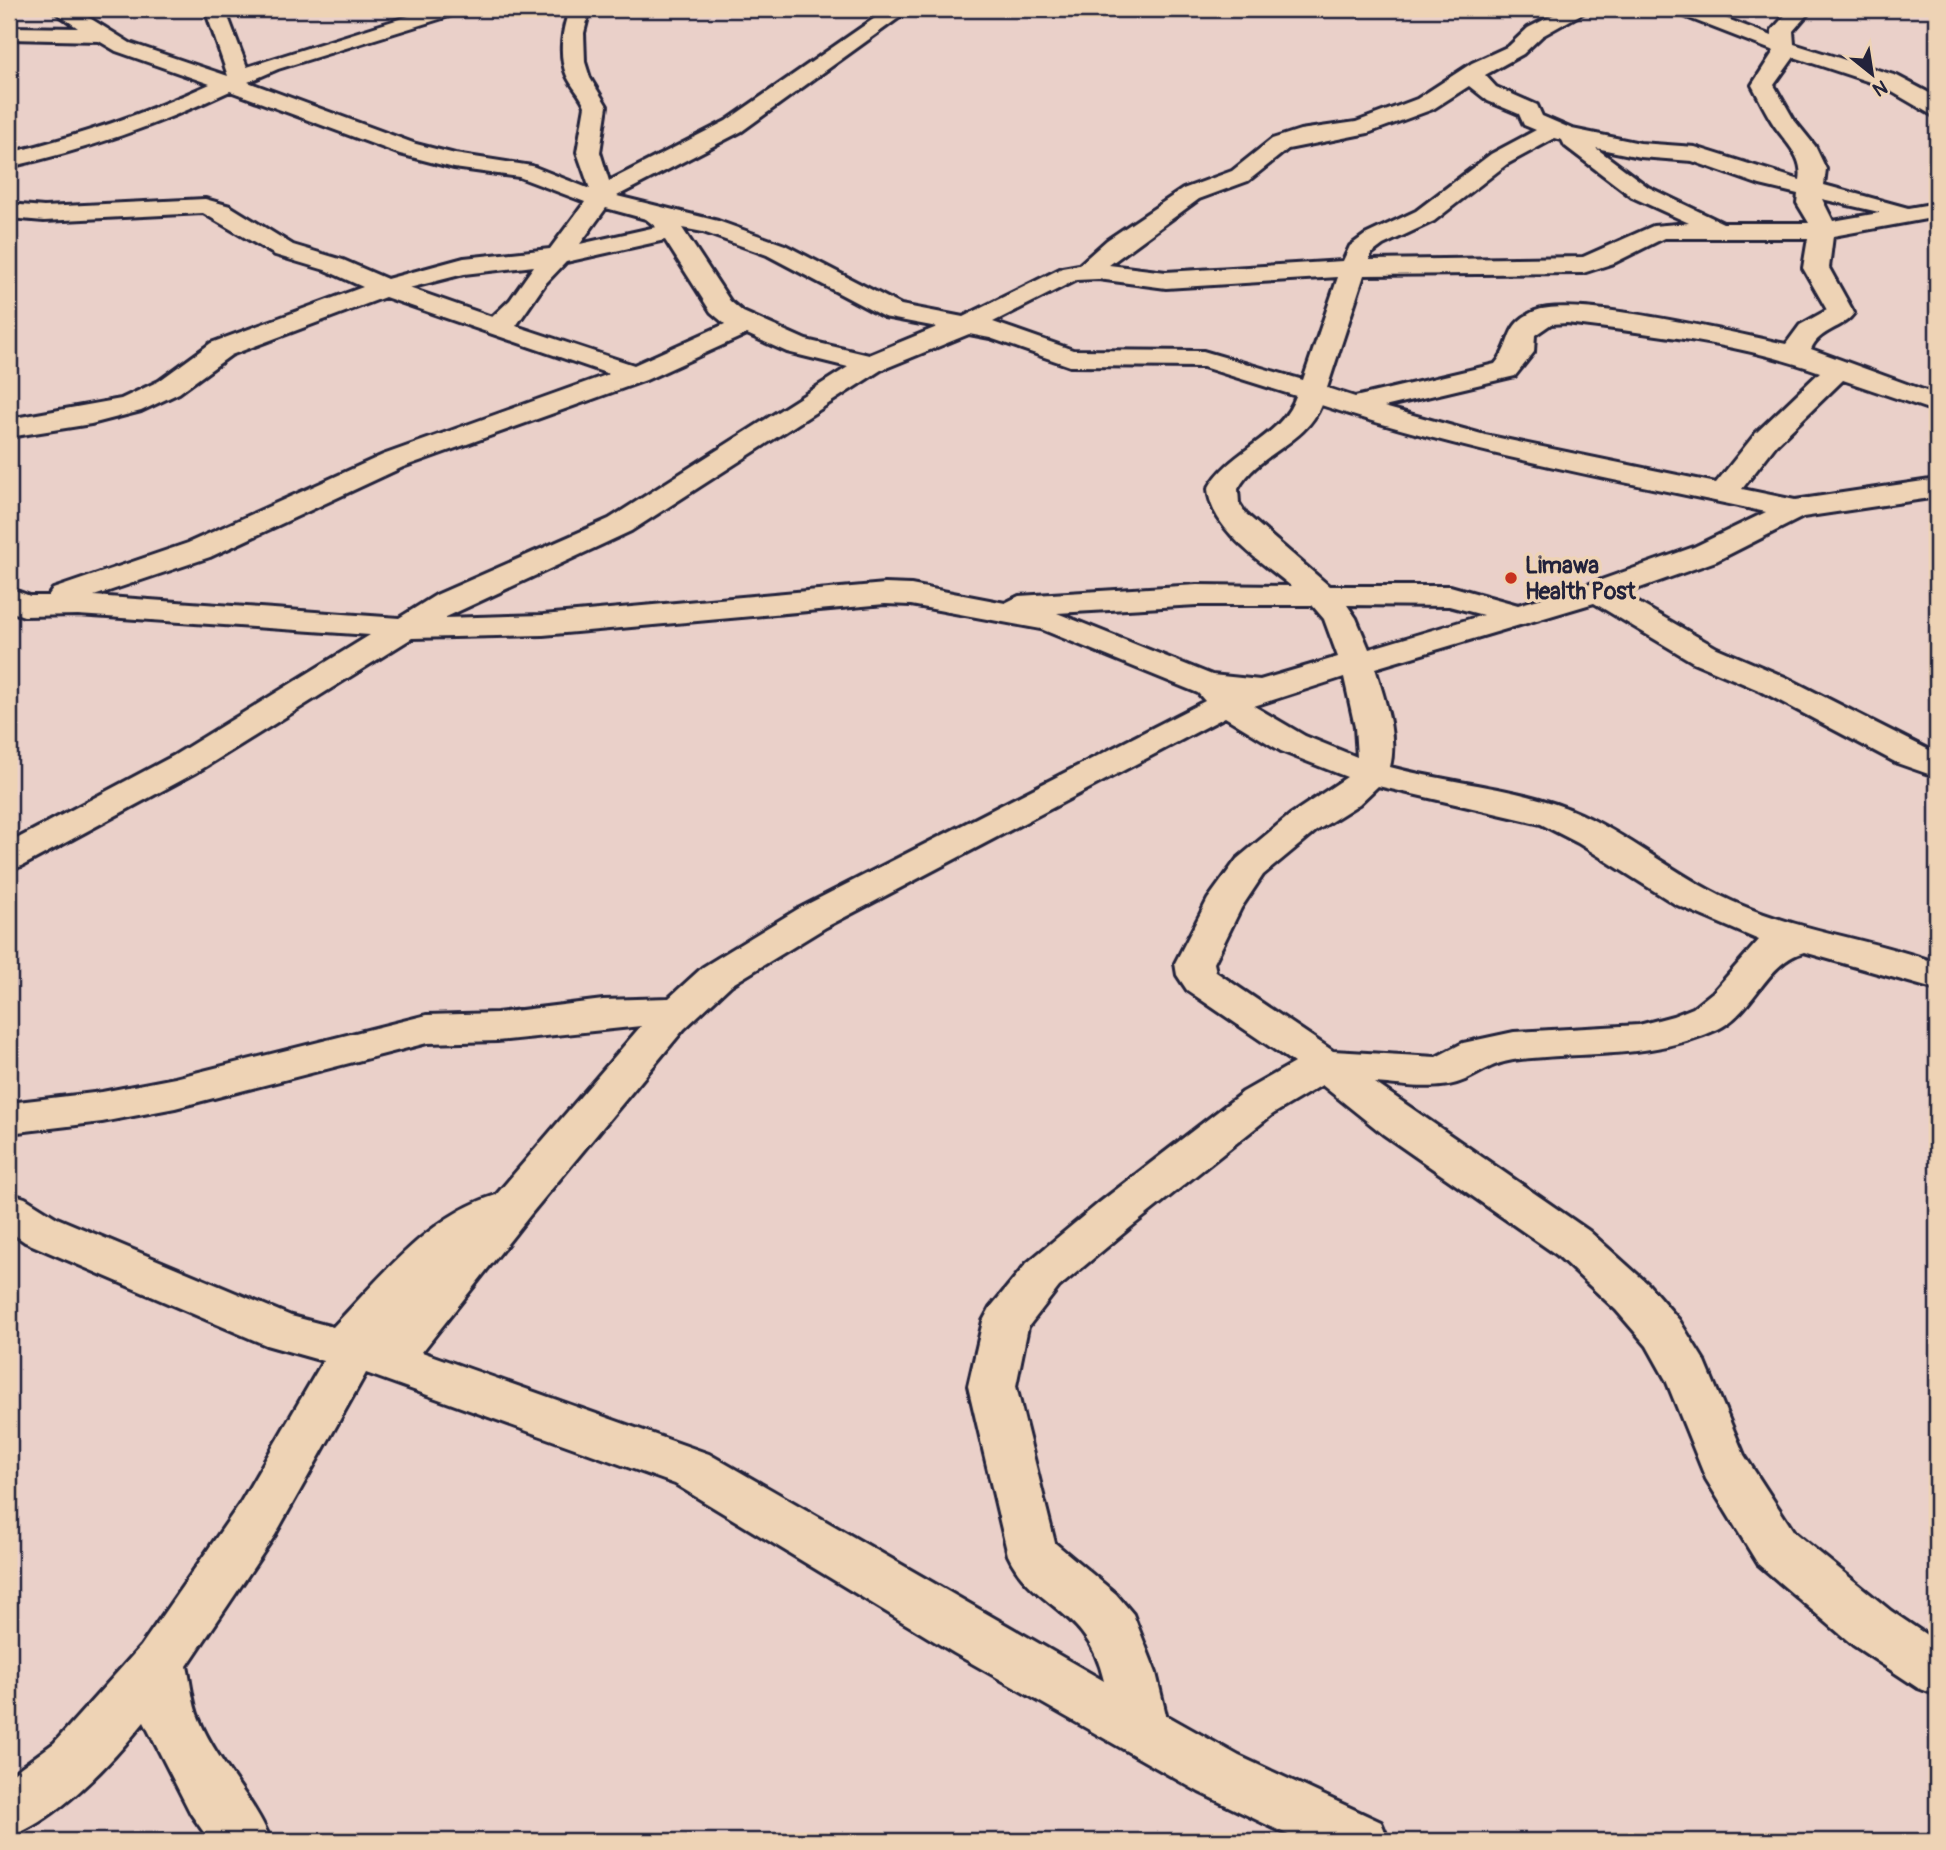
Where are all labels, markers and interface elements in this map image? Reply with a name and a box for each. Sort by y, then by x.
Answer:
north arrow [1838,38,1908,108]
text: N [1868,74,1892,102]
place label: Limawa Health Post [1525,551,1637,606]
marker: Limawa Health Post [1503,570,1519,586]

